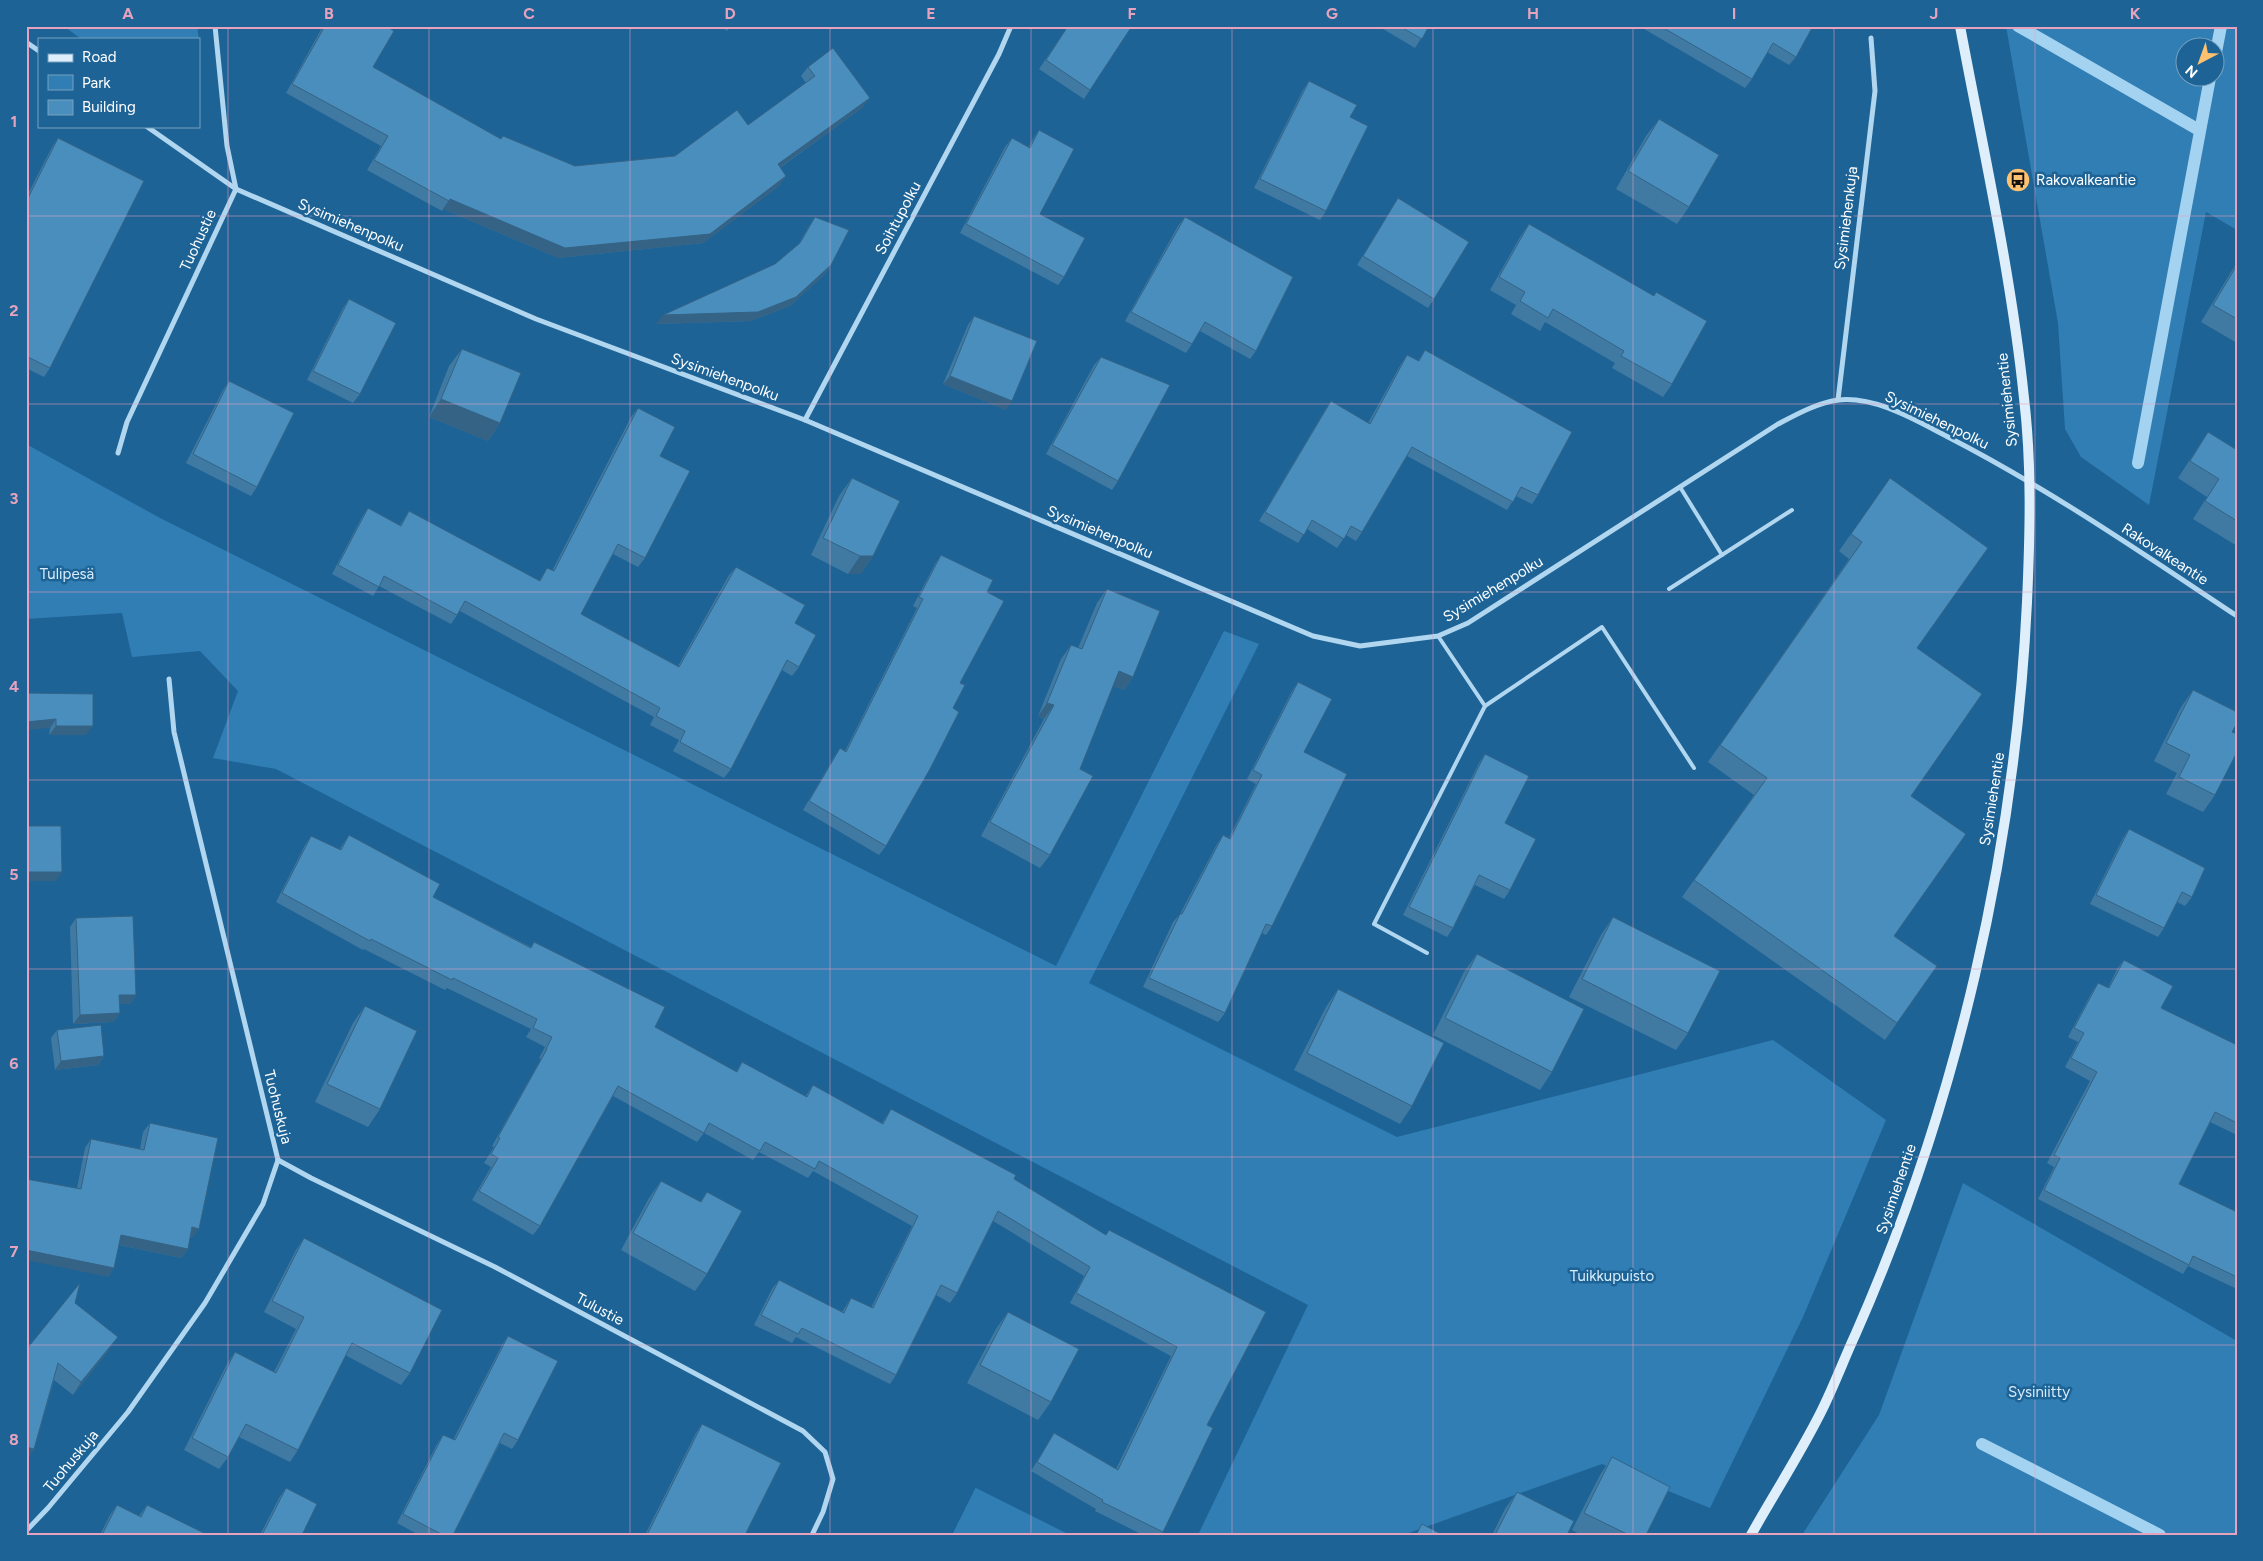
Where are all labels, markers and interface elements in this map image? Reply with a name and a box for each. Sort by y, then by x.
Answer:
text: A [122,4,134,23]
text: B [324,4,334,23]
text: C [523,4,535,23]
text: D [724,4,736,23]
text: E [926,4,936,23]
text: F [1128,4,1137,23]
text: G [1326,4,1338,23]
text: H [1527,4,1539,23]
text: I [1732,4,1736,23]
text: J [1930,4,1938,23]
text: K [2130,4,2141,23]
legend [38,38,200,128]
north arrow [2176,38,2226,88]
text: Road [82,48,117,66]
text: N [2182,61,2201,81]
text: Park [82,74,111,92]
text: Building [82,98,136,116]
text: 1 [11,112,17,131]
street label: Sysimiehenkuja [1831,165,1861,271]
bus stop icon: Rakovalkeantie [2005,167,2031,193]
place label: Rakovalkeantie [2036,171,2136,189]
street label: Soihtupolku [871,178,925,258]
street label: Sysimiehenpolku [295,195,407,255]
street label: Tuohustie [176,206,220,274]
text: 2 [9,301,19,320]
street label: Sysimiehenpolku [669,349,781,405]
street label: Sysimiehentie [1993,352,2021,448]
street label: Sysimiehenpolku [1882,387,1992,453]
text: 3 [10,489,19,508]
street label: Sysimiehenpolku [1044,502,1156,562]
street label: Rakovalkeantie [2118,519,2212,589]
street label: Sysimiehenpolku [1440,552,1546,626]
park label: Tulipesä [40,565,94,583]
text: 4 [9,677,19,696]
street label: Sysimiehentie [1976,751,2008,847]
text: 5 [9,865,19,884]
text: 6 [9,1054,19,1073]
street label: Tuohuskuja [260,1068,296,1146]
street label: Sysimiehentie [1872,1141,1920,1237]
text: 7 [10,1242,19,1261]
park label: Tuikkupuisto [1570,1267,1654,1285]
street label: Tulustie [573,1289,627,1329]
park label: Sysiniitty [2008,1383,2070,1401]
street label: Tuohuskuja [40,1426,102,1496]
text: 8 [9,1430,19,1449]

